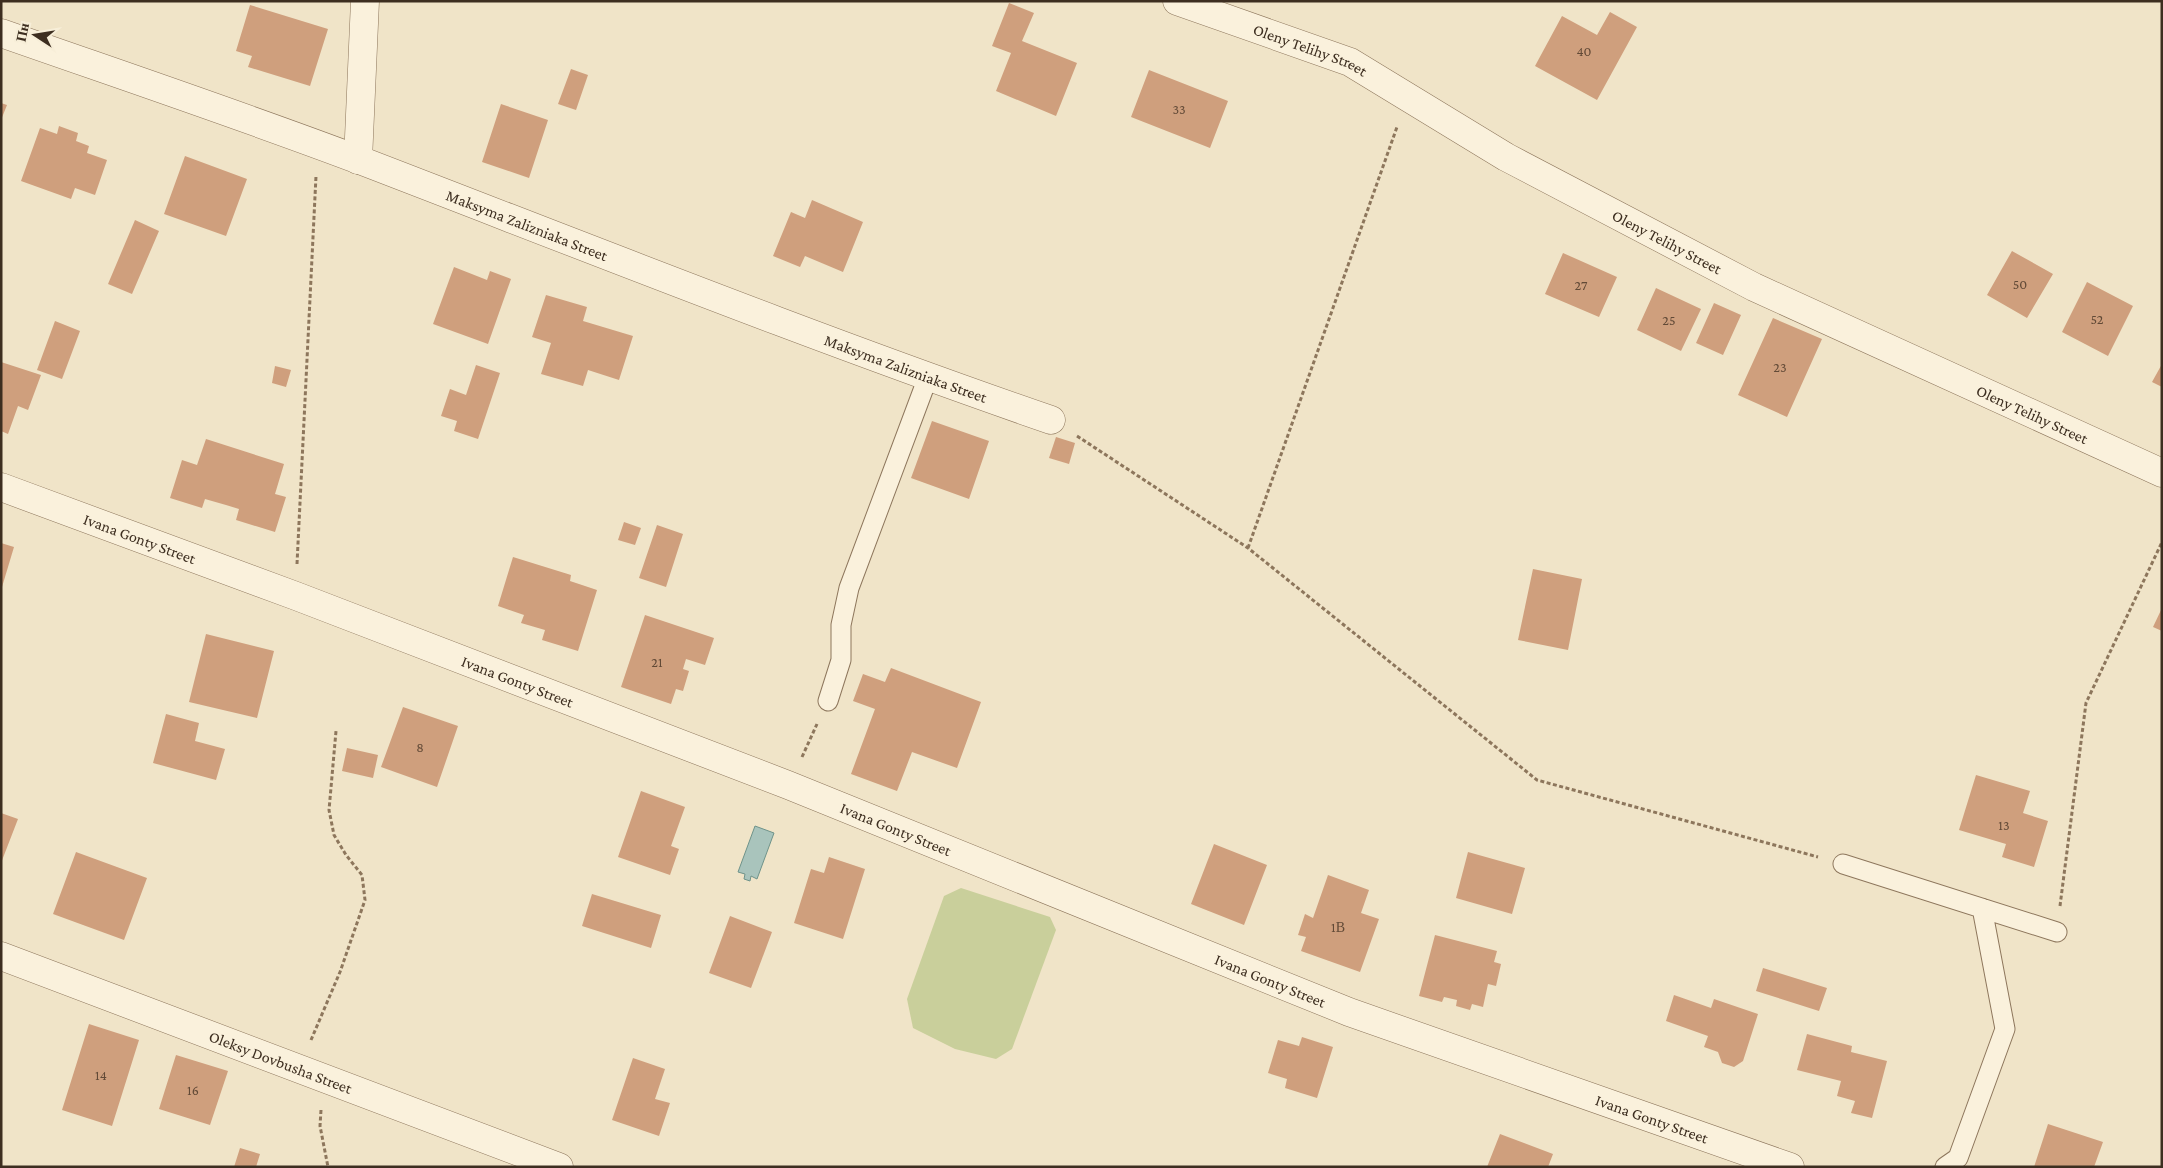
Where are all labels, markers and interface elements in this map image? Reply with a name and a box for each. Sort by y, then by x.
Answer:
north arrow [10,10,60,60]
text: Пн [12,21,32,43]
street label: Oleny Telihy Street [1251,21,1371,80]
house number: 40 [1576,43,1592,59]
house number: 33 [1172,101,1186,117]
street label: Maksyma Zalizniaka Street [444,186,611,264]
street label: Oleny Telihy Street [1609,206,1725,278]
house number: 50 [2013,276,2027,292]
house number: 27 [1575,277,1588,293]
house number: 52 [2091,311,2104,327]
house number: 25 [1662,312,1676,328]
street label: Maksyma Zalizniaka Street [822,331,990,406]
house number: 23 [1773,359,1787,375]
street label: Oleny Telihy Street [1974,382,2091,447]
street label: Ivana Gonty Street [81,510,199,567]
street label: Ivana Gonty Street [459,653,576,711]
house number: 21 [651,654,663,670]
house number: 8 [416,739,424,755]
street label: Ivana Gonty Street [838,799,954,859]
house number: 13 [1998,817,2010,833]
house number: 1В [1331,919,1345,935]
street label: Ivana Gonty Street [1212,951,1329,1011]
street label: Oleksy Dovbusha Street [207,1027,355,1097]
house number: 14 [95,1067,107,1083]
house number: 16 [187,1082,199,1098]
street label: Ivana Gonty Street [1593,1091,1711,1147]

